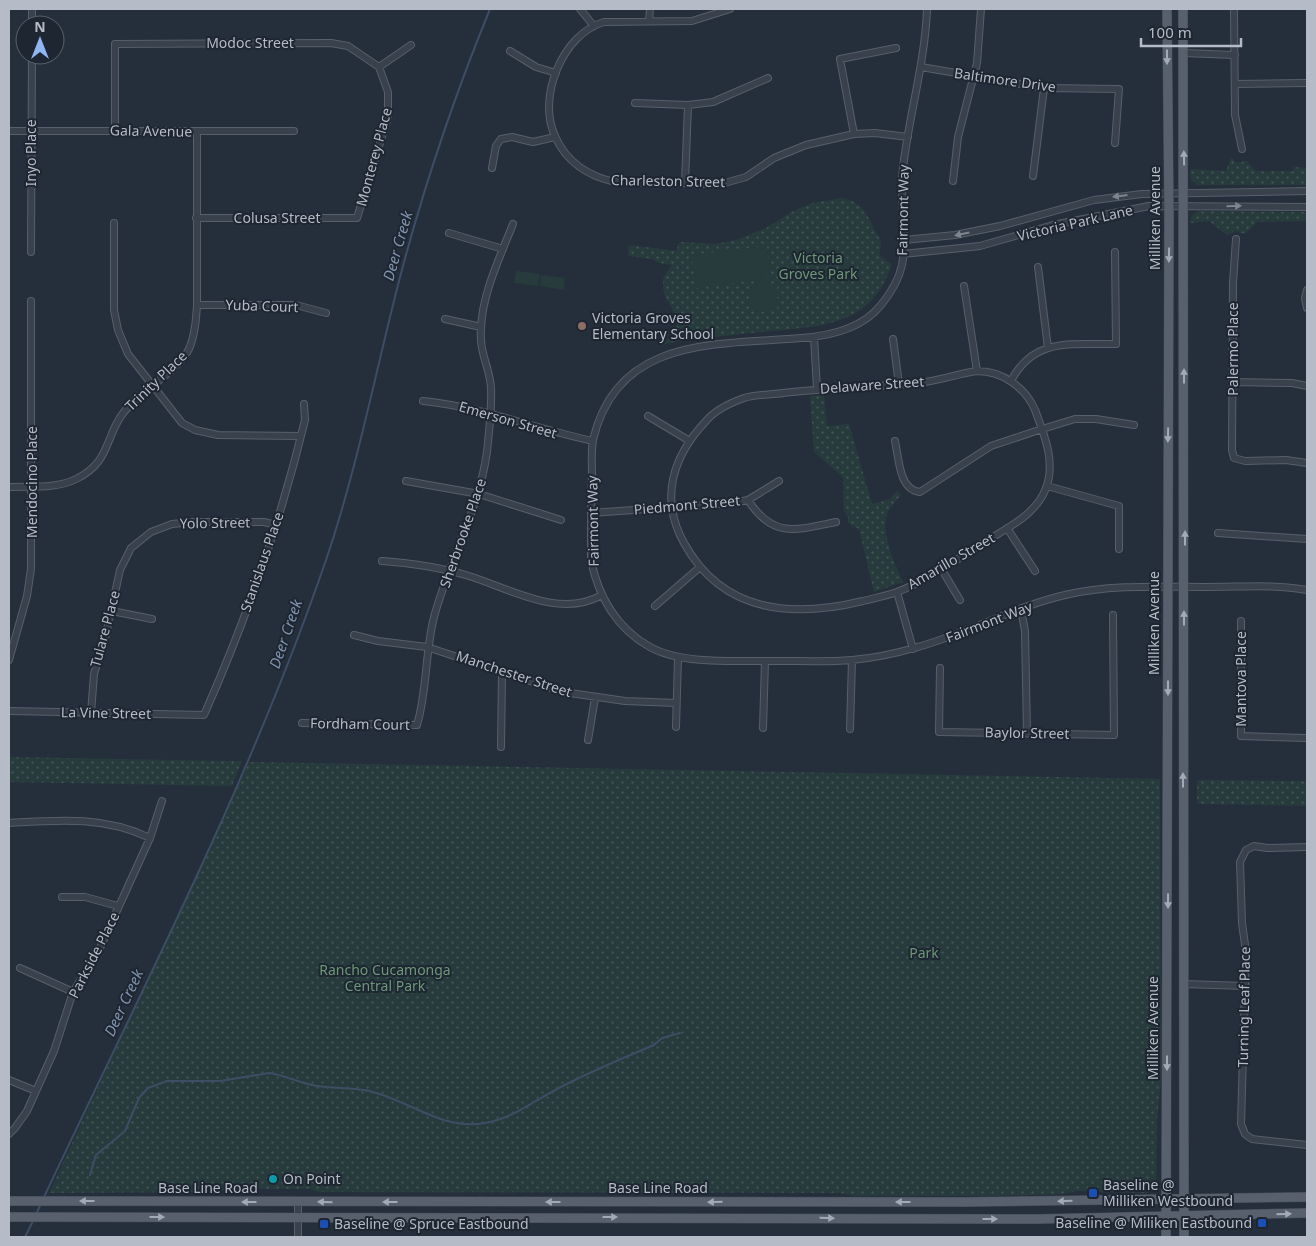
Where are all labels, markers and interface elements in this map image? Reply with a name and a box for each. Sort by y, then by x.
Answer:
north arrow [15,15,65,65]
scale bar [1141,15,1241,47]
text: N [34,17,46,36]
text: 100 m [1148,22,1192,42]
street label: Modoc Street [206,33,294,52]
one-way arrow [1163,50,1171,66]
street label: Baltimore Drive [953,63,1057,96]
street label: Monterey Place [351,105,396,208]
street label: Inyo Place [21,119,40,187]
street label: Gala Avenue [110,120,192,141]
one-way arrow [1180,150,1188,166]
street label: Fairmont Way [892,163,913,256]
street label: Milliken Avenue [1145,166,1164,270]
street label: Charleston Street [611,170,725,191]
one-way arrow [1112,193,1128,201]
street label: Victoria Park Lane [1015,200,1135,245]
one-way arrow [1226,202,1242,210]
street label: Colusa Street [234,208,320,227]
water label: Deer Creek [378,208,417,283]
one-way arrow [955,230,970,238]
one-way arrow [1165,247,1173,263]
park label: Victoria Groves Park [779,248,858,283]
street label: Yuba Court [225,295,299,316]
street label: Palermo Place [1223,302,1242,396]
place label: Victoria Groves Elementary School [592,308,714,343]
marker: Victoria Groves Elementary School [576,320,588,332]
street label: Trinity Place [121,346,191,415]
one-way arrow [1180,368,1188,384]
street label: Delaware Street [819,371,925,398]
street label: Emerson Street [457,396,559,443]
street label: Mendocino Place [22,426,41,538]
one-way arrow [1164,427,1172,443]
street label: Fairmont Way [582,474,603,567]
street label: Sherbrooke Place [435,475,490,590]
street label: Piedmont Street [633,490,741,519]
street label: Stanislaus Place [236,509,288,614]
street label: Yolo Street [180,512,250,533]
street label: Amarillo Street [904,528,998,593]
one-way arrow [1181,530,1189,546]
street label: Milliken Avenue [1144,571,1163,675]
street label: Tulare Place [85,588,124,669]
water label: Deer Creek [264,596,306,671]
street label: Fairmont Way [943,596,1036,647]
one-way arrow [1180,610,1188,626]
street label: Mantova Place [1231,631,1250,727]
street label: Manchester Street [454,646,574,701]
one-way arrow [1164,680,1172,696]
street label: La Vine Street [61,702,151,723]
street label: Fordham Court [310,713,410,734]
street label: Baylor Street [985,722,1070,743]
one-way arrow [1179,772,1187,788]
one-way arrow [1164,893,1172,909]
street label: Parkside Place [64,908,124,1001]
park label: Park [909,943,939,962]
street label: Turning Leaf Place [1233,946,1254,1068]
park label: Rancho Cucamonga Central Park [319,960,451,995]
water label: Deer Creek [99,965,148,1039]
street label: Milliken Avenue [1143,976,1162,1080]
one-way arrow [1163,1056,1171,1072]
place label: On Point [283,1169,340,1188]
marker: On Point [267,1173,279,1185]
place label: Baseline @ Milliken Westbound [1103,1175,1233,1210]
street label: Base Line Road [158,1178,258,1197]
street label: Base Line Road [608,1178,708,1197]
marker: Baseline @ Milliken Westbound [1087,1187,1099,1199]
one-way arrow [79,1197,95,1205]
one-way arrow [241,1198,257,1206]
one-way arrow [317,1198,333,1206]
one-way arrow [382,1198,398,1206]
one-way arrow [545,1198,561,1206]
one-way arrow [707,1198,723,1206]
one-way arrow [894,1198,910,1206]
one-way arrow [1057,1198,1073,1206]
one-way arrow [1276,1209,1292,1217]
one-way arrow [150,1213,166,1221]
one-way arrow [602,1213,618,1221]
place label: Baseline @ Miliken Eastbound [1055,1213,1252,1232]
place label: Baseline @ Spruce Eastbound [334,1214,529,1233]
one-way arrow [819,1214,835,1222]
one-way arrow [982,1215,998,1223]
marker: Baseline @ Miliken Eastbound [1256,1217,1268,1229]
marker: Baseline @ Spruce Eastbound [318,1218,330,1230]

